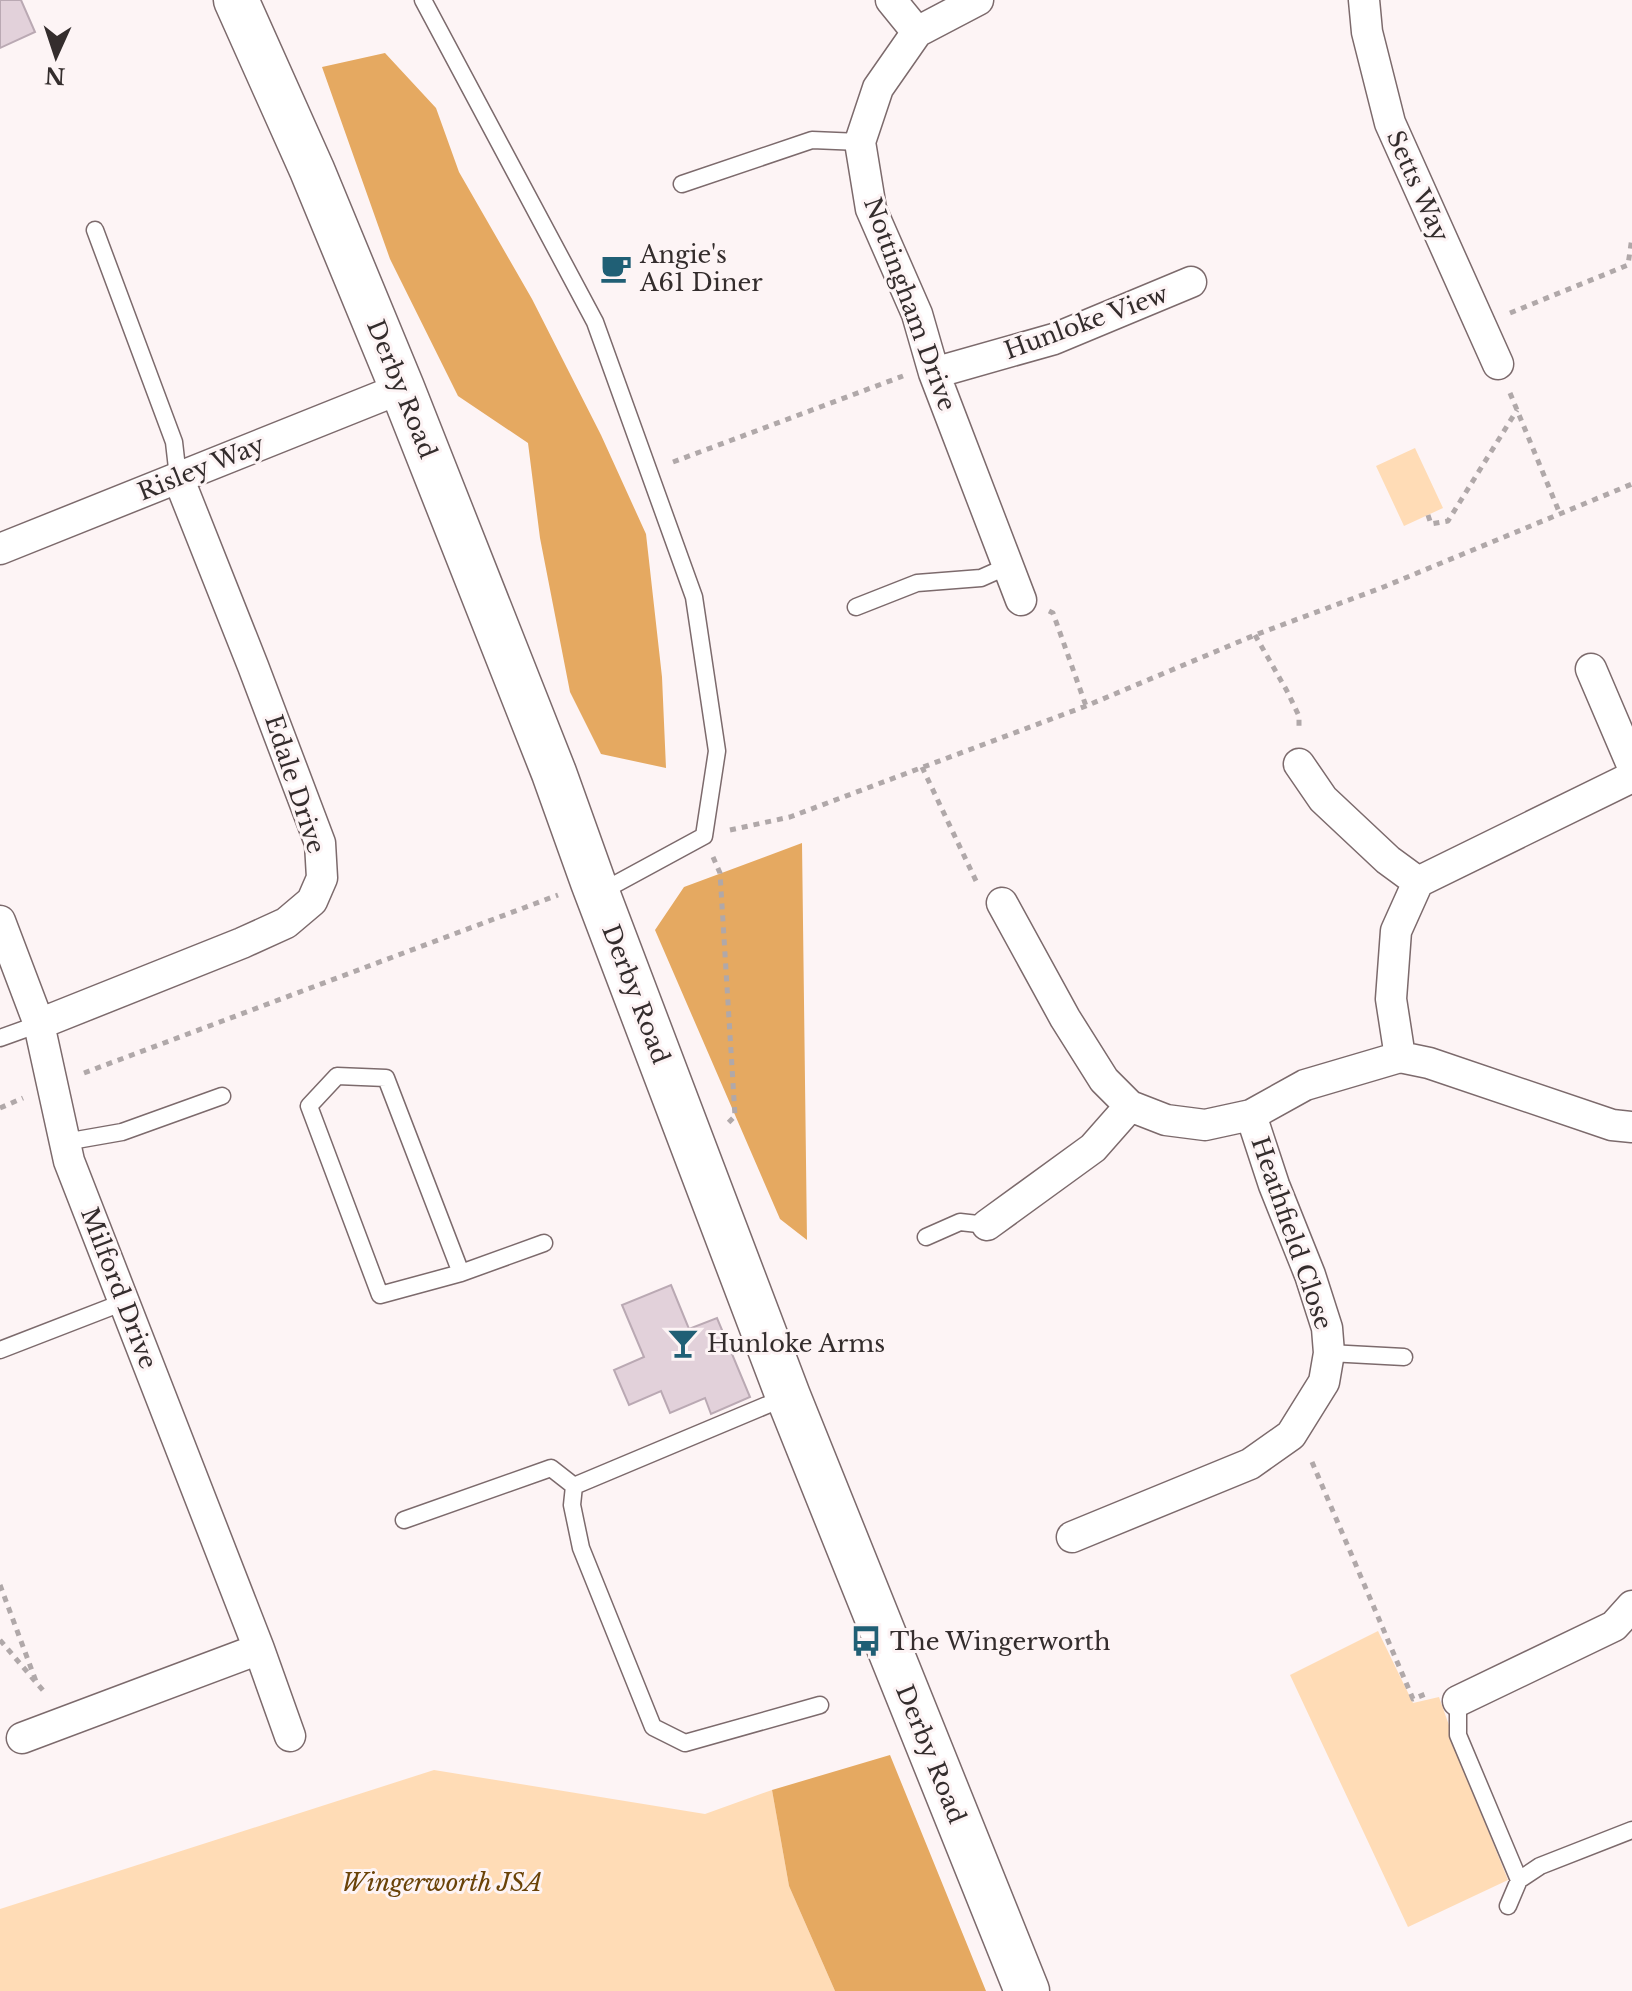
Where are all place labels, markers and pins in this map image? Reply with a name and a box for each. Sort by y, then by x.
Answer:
place label: Angie's A61 Diner [639,240,763,297]
cafe icon: Angie's A61 Diner [599,251,633,285]
bar icon: Hunloke Arms [666,1326,700,1360]
place label: Hunloke Arms [707,1329,885,1358]
bus stop icon: The Wingerworth [849,1624,883,1658]
place label: The Wingerworth [890,1627,1110,1656]

